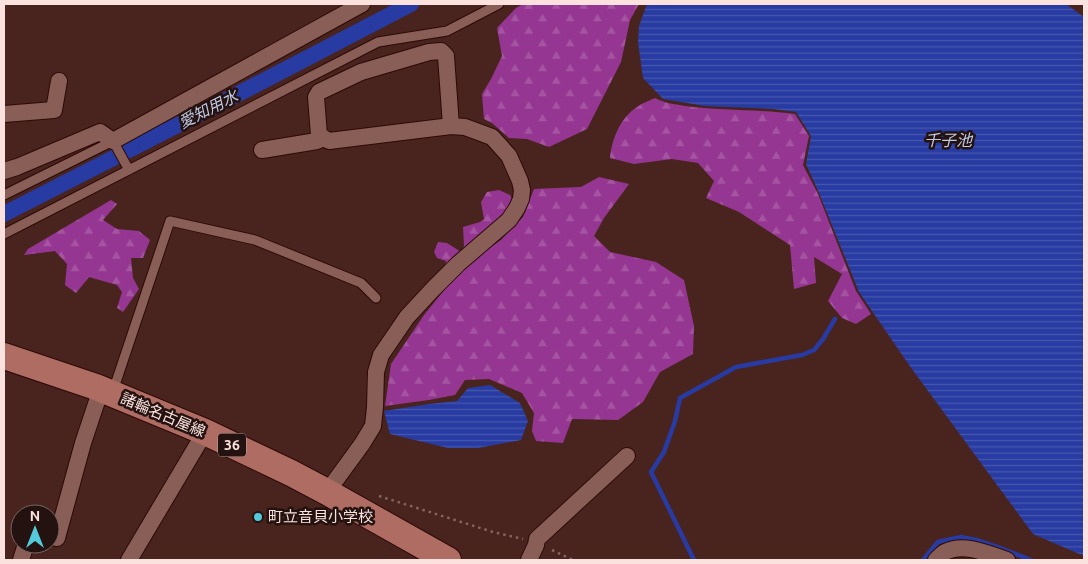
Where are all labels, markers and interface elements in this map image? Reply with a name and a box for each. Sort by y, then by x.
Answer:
water label: 愛知用水 [175,86,242,132]
water label: 千子池 [924,131,974,149]
street label: 諸輪名古屋線 [118,389,208,440]
road number: 36 [218,434,246,456]
north arrow [10,504,60,554]
text: N [30,508,40,524]
place label: 町立音貝小学校 [268,508,373,525]
marker: 町立音貝小学校 [252,511,264,523]

